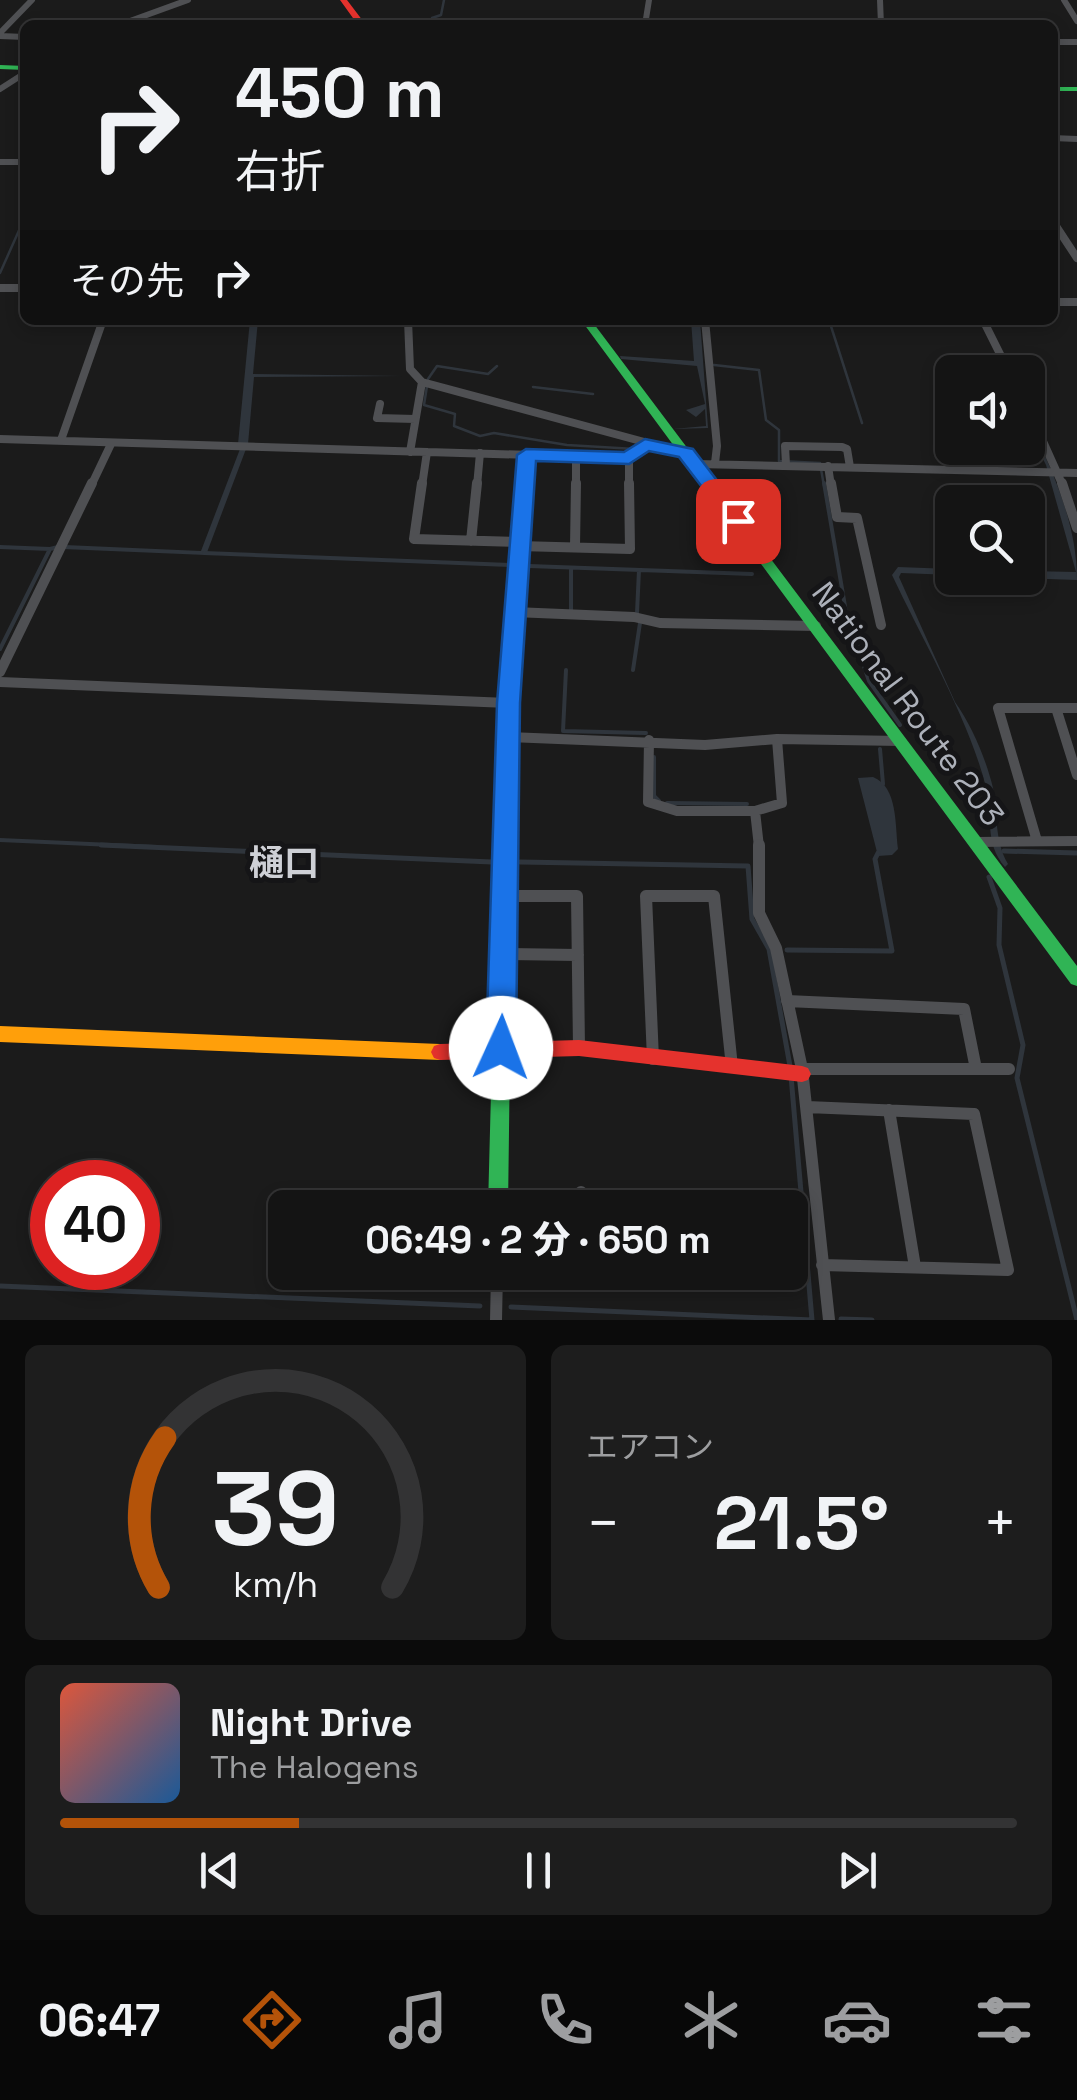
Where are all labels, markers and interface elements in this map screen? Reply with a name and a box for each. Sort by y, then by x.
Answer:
text: 450 m [235,48,444,137]
icon: right [70,60,200,190]
text: 右折 [235,143,325,200]
icon: right [204,250,259,305]
text: その先 [70,257,184,305]
map controls [935,355,1045,595]
button: sound [935,355,1045,465]
pin [696,479,781,564]
button: search [935,485,1045,595]
icon: arrive [711,494,766,549]
street label: National Route 203 [803,574,1013,834]
district label: 樋口 [249,841,319,885]
position arrow [449,996,553,1100]
speed limit sign: 40 [30,1160,160,1290]
text: 06:49 · 2 分 · 650 m [365,1216,711,1264]
text: エアコン [586,1427,714,1467]
text: 39 [212,1443,339,1575]
text: 21.5° [714,1475,889,1571]
text: − [586,1488,620,1558]
text: + [983,1488,1017,1558]
text: km/h [233,1562,318,1607]
text: Night Drive [210,1699,412,1747]
text: The Halogens [210,1747,419,1787]
icon: previous [192,1843,247,1898]
icon: pause [511,1843,566,1898]
icon: next [830,1843,885,1898]
icon: directions [237,1985,307,2055]
icon: music [383,1985,453,2055]
icon: phone [530,1985,600,2055]
icon: climate [676,1985,746,2055]
icon: car [822,1985,892,2055]
icon: filters [969,1985,1039,2055]
text: 06:47 [38,1992,160,2049]

